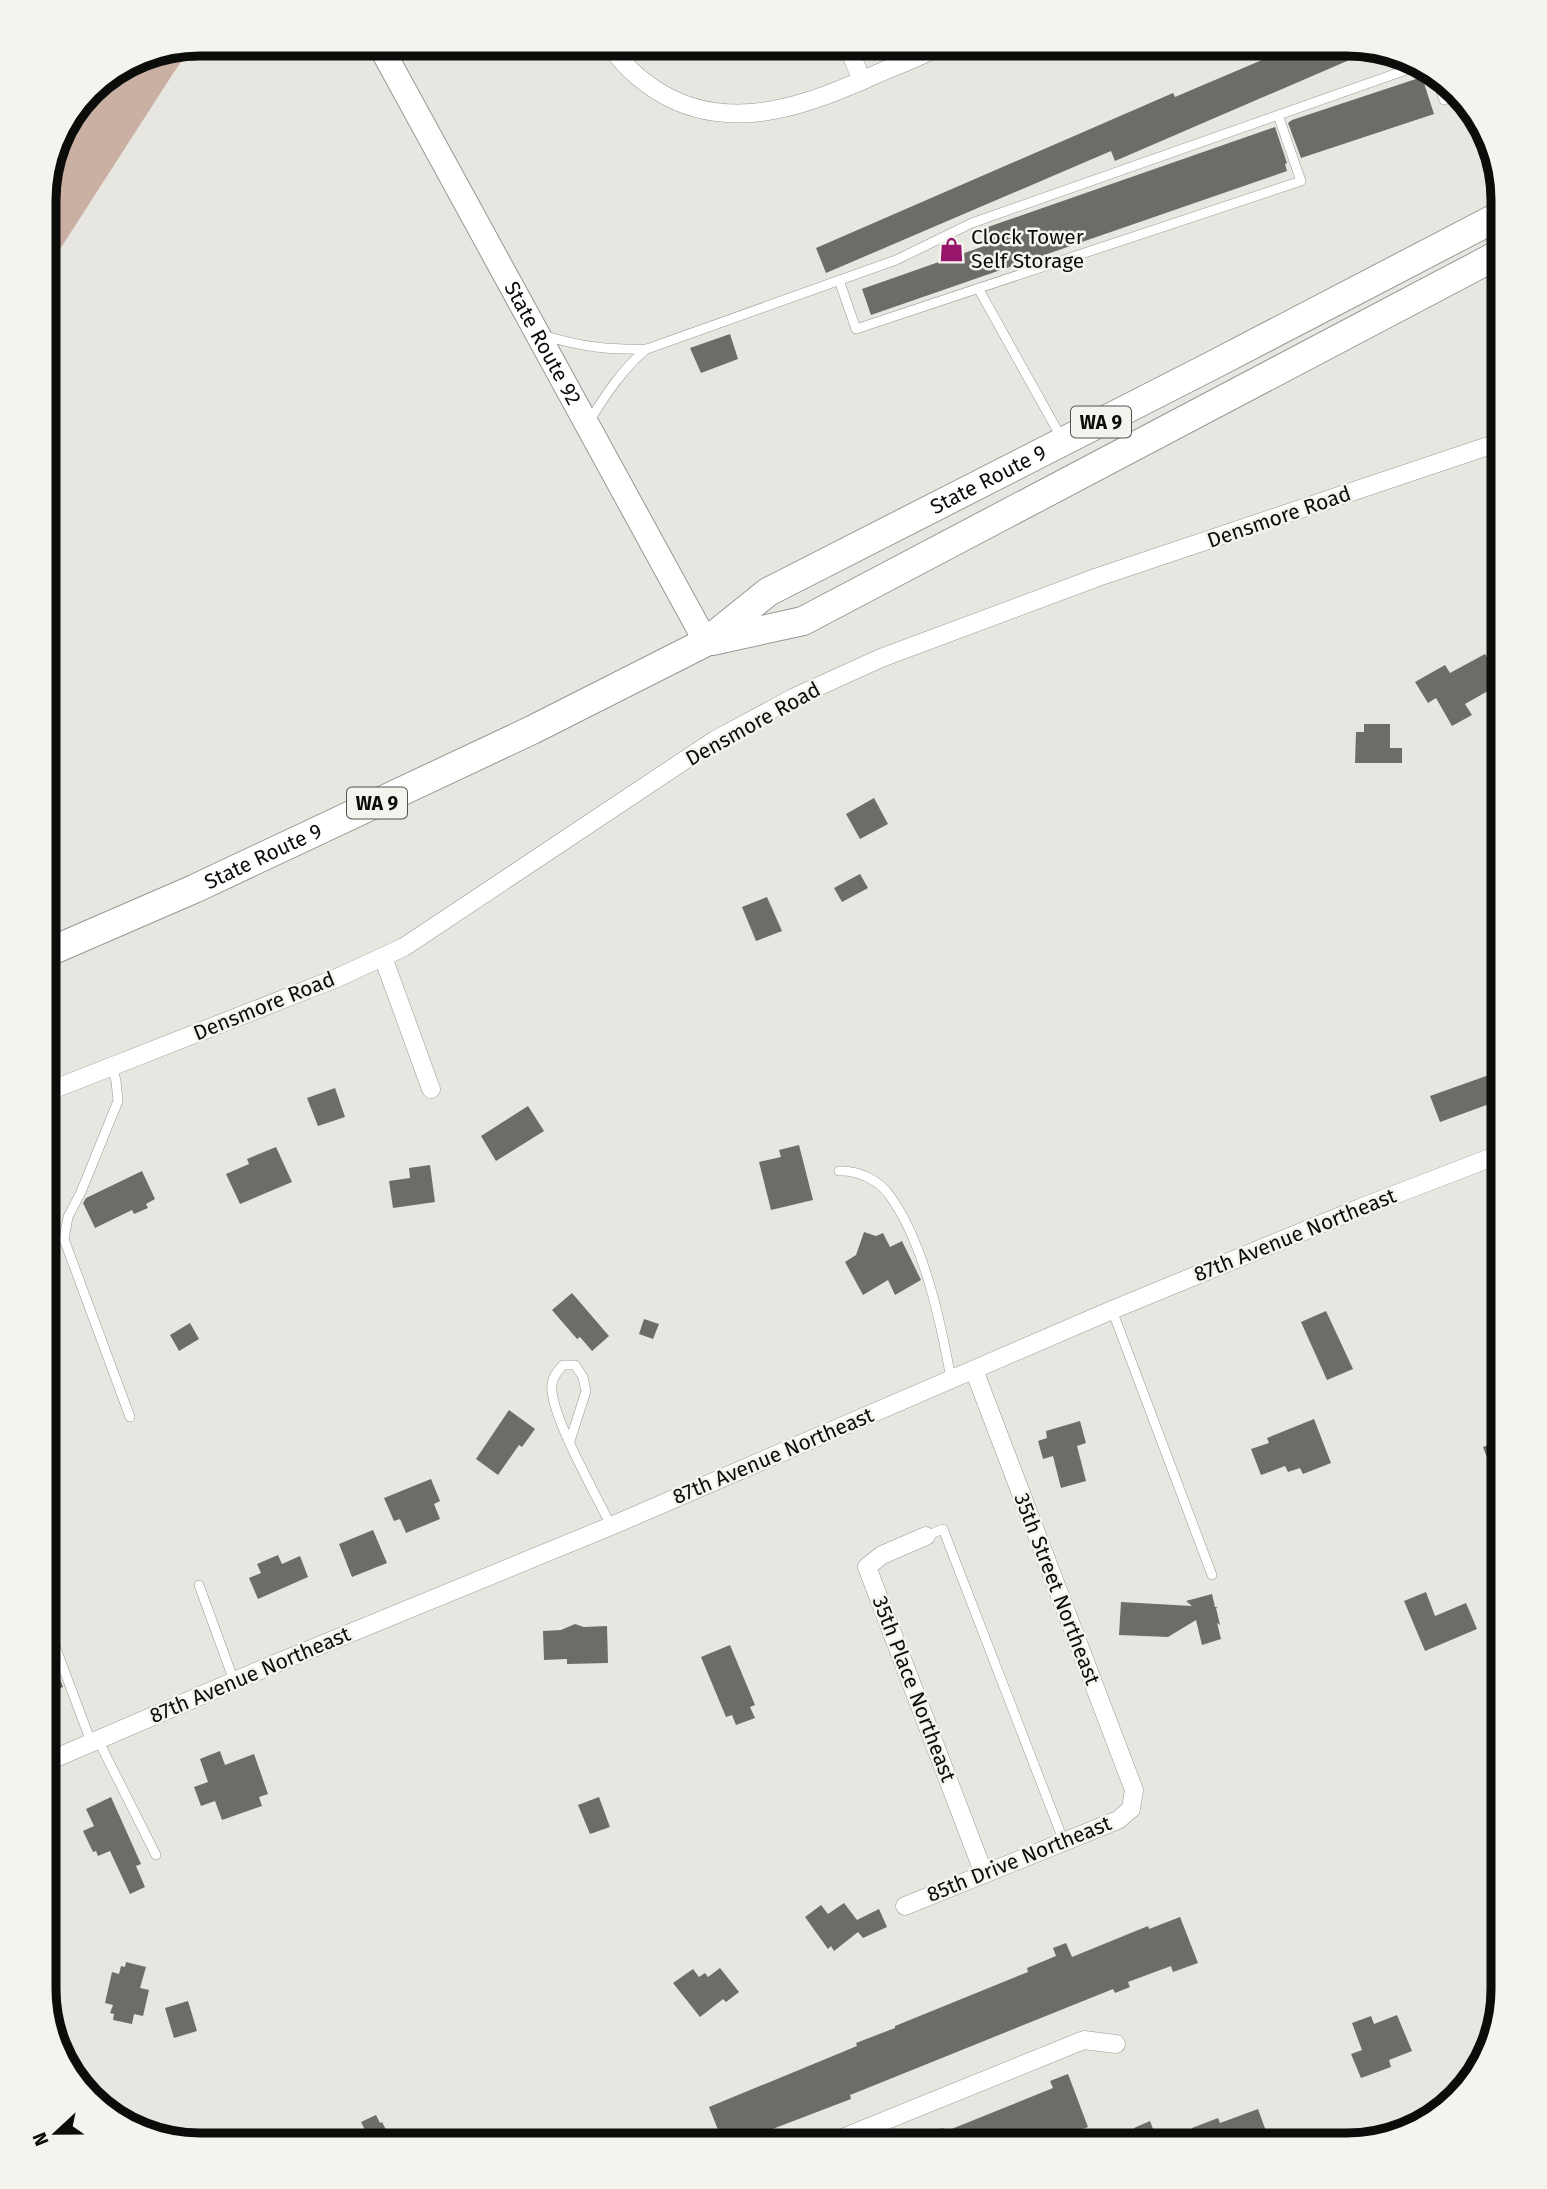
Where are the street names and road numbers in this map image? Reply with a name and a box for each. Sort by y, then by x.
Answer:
street label: State Route 92 [498,277,587,409]
road number: WA 9 [1071,406,1131,438]
street label: State Route 9 [926,439,1051,520]
street label: Densmore Road [1204,480,1354,554]
street label: Densmore Road [681,676,825,772]
road number: WA 9 [347,788,407,818]
street label: State Route 9 [200,818,326,895]
street label: Densmore Road [189,966,339,1046]
street label: 87th Avenue Northeast [1190,1182,1400,1287]
street label: 87th Avenue Northeast [669,1402,878,1510]
street label: 35th Street Northeast [1008,1489,1106,1689]
street label: 35th Place Northeast [867,1592,962,1786]
street label: 87th Avenue Northeast [146,1621,355,1729]
street label: 85th Drive Northeast [923,1810,1115,1908]

